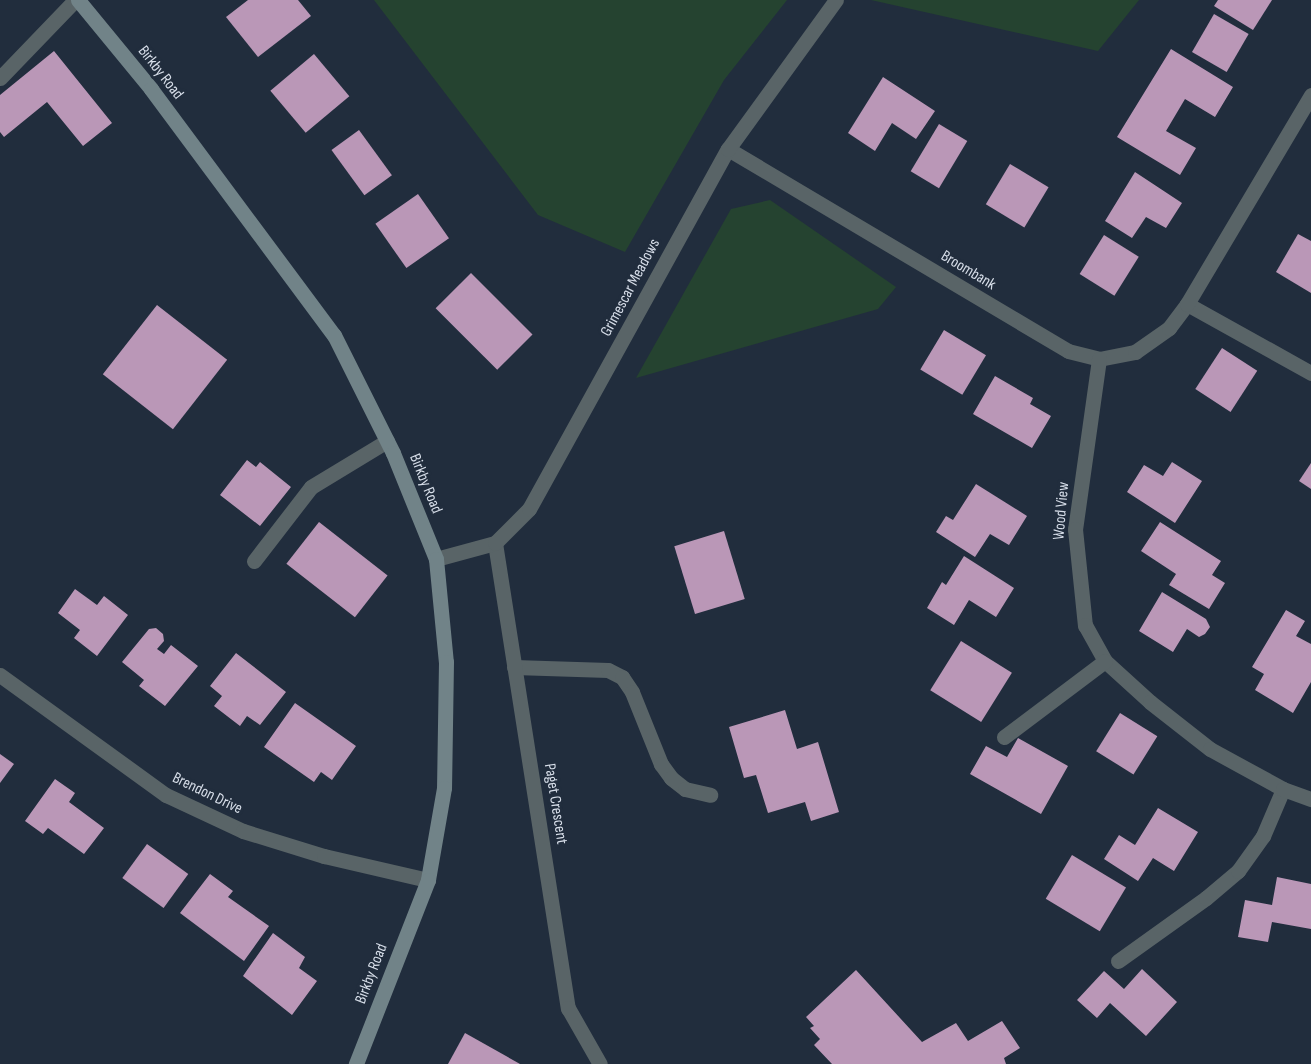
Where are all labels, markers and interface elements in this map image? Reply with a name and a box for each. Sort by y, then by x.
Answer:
street label: Birkby Road [133,42,187,104]
street label: Grimescar Meadows [597,236,665,340]
street label: Broombank [937,247,999,295]
street label: Birkby Road [404,451,446,517]
street label: Wood View [1050,481,1074,541]
street label: Paget Crescent [539,762,571,846]
street label: Brendon Drive [169,769,245,819]
street label: Birkby Road [352,941,392,1007]

